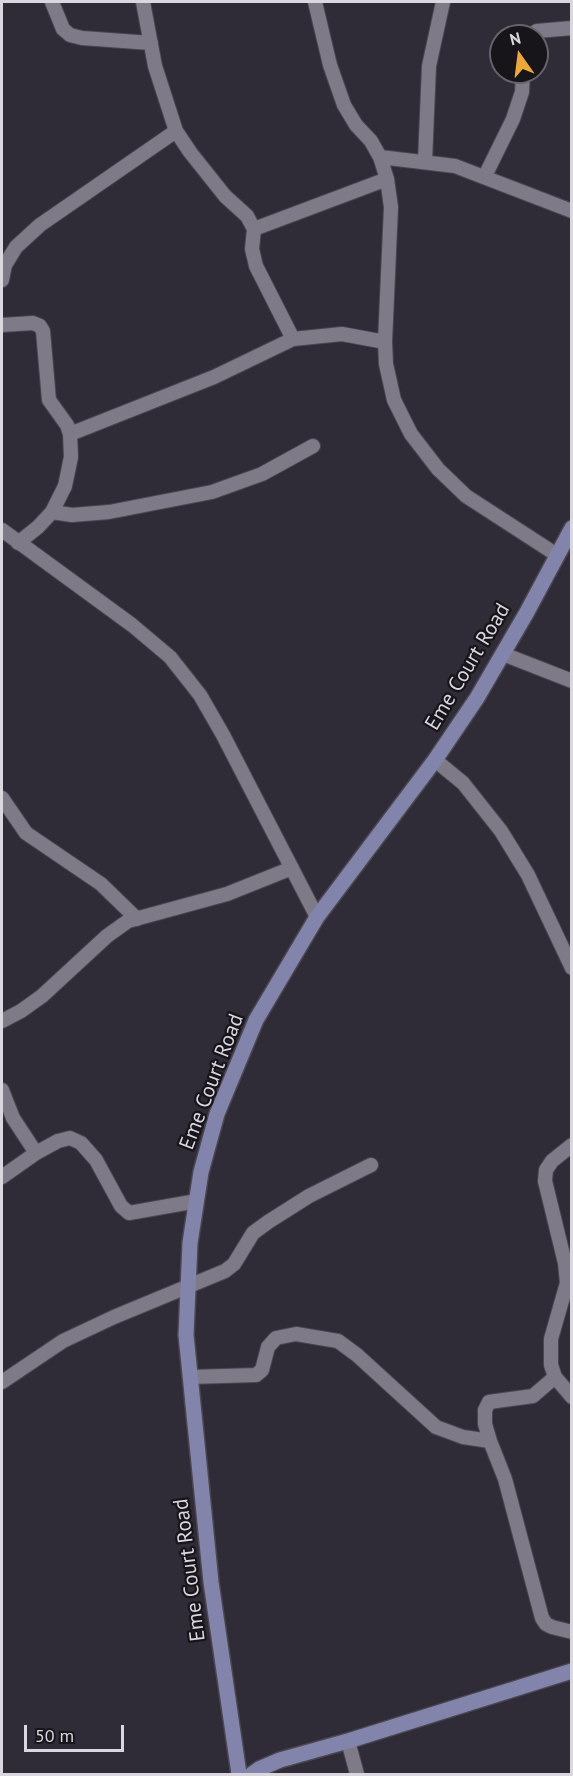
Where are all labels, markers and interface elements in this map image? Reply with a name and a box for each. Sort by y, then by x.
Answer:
north arrow [489,24,549,84]
text: N [508,28,523,49]
street label: Eme Court Road [420,599,516,735]
street label: Eme Court Road [175,1011,249,1153]
street label: Eme Court Road [169,1497,211,1643]
scale bar [27,1713,128,1751]
text: 50 m [35,1724,74,1747]

